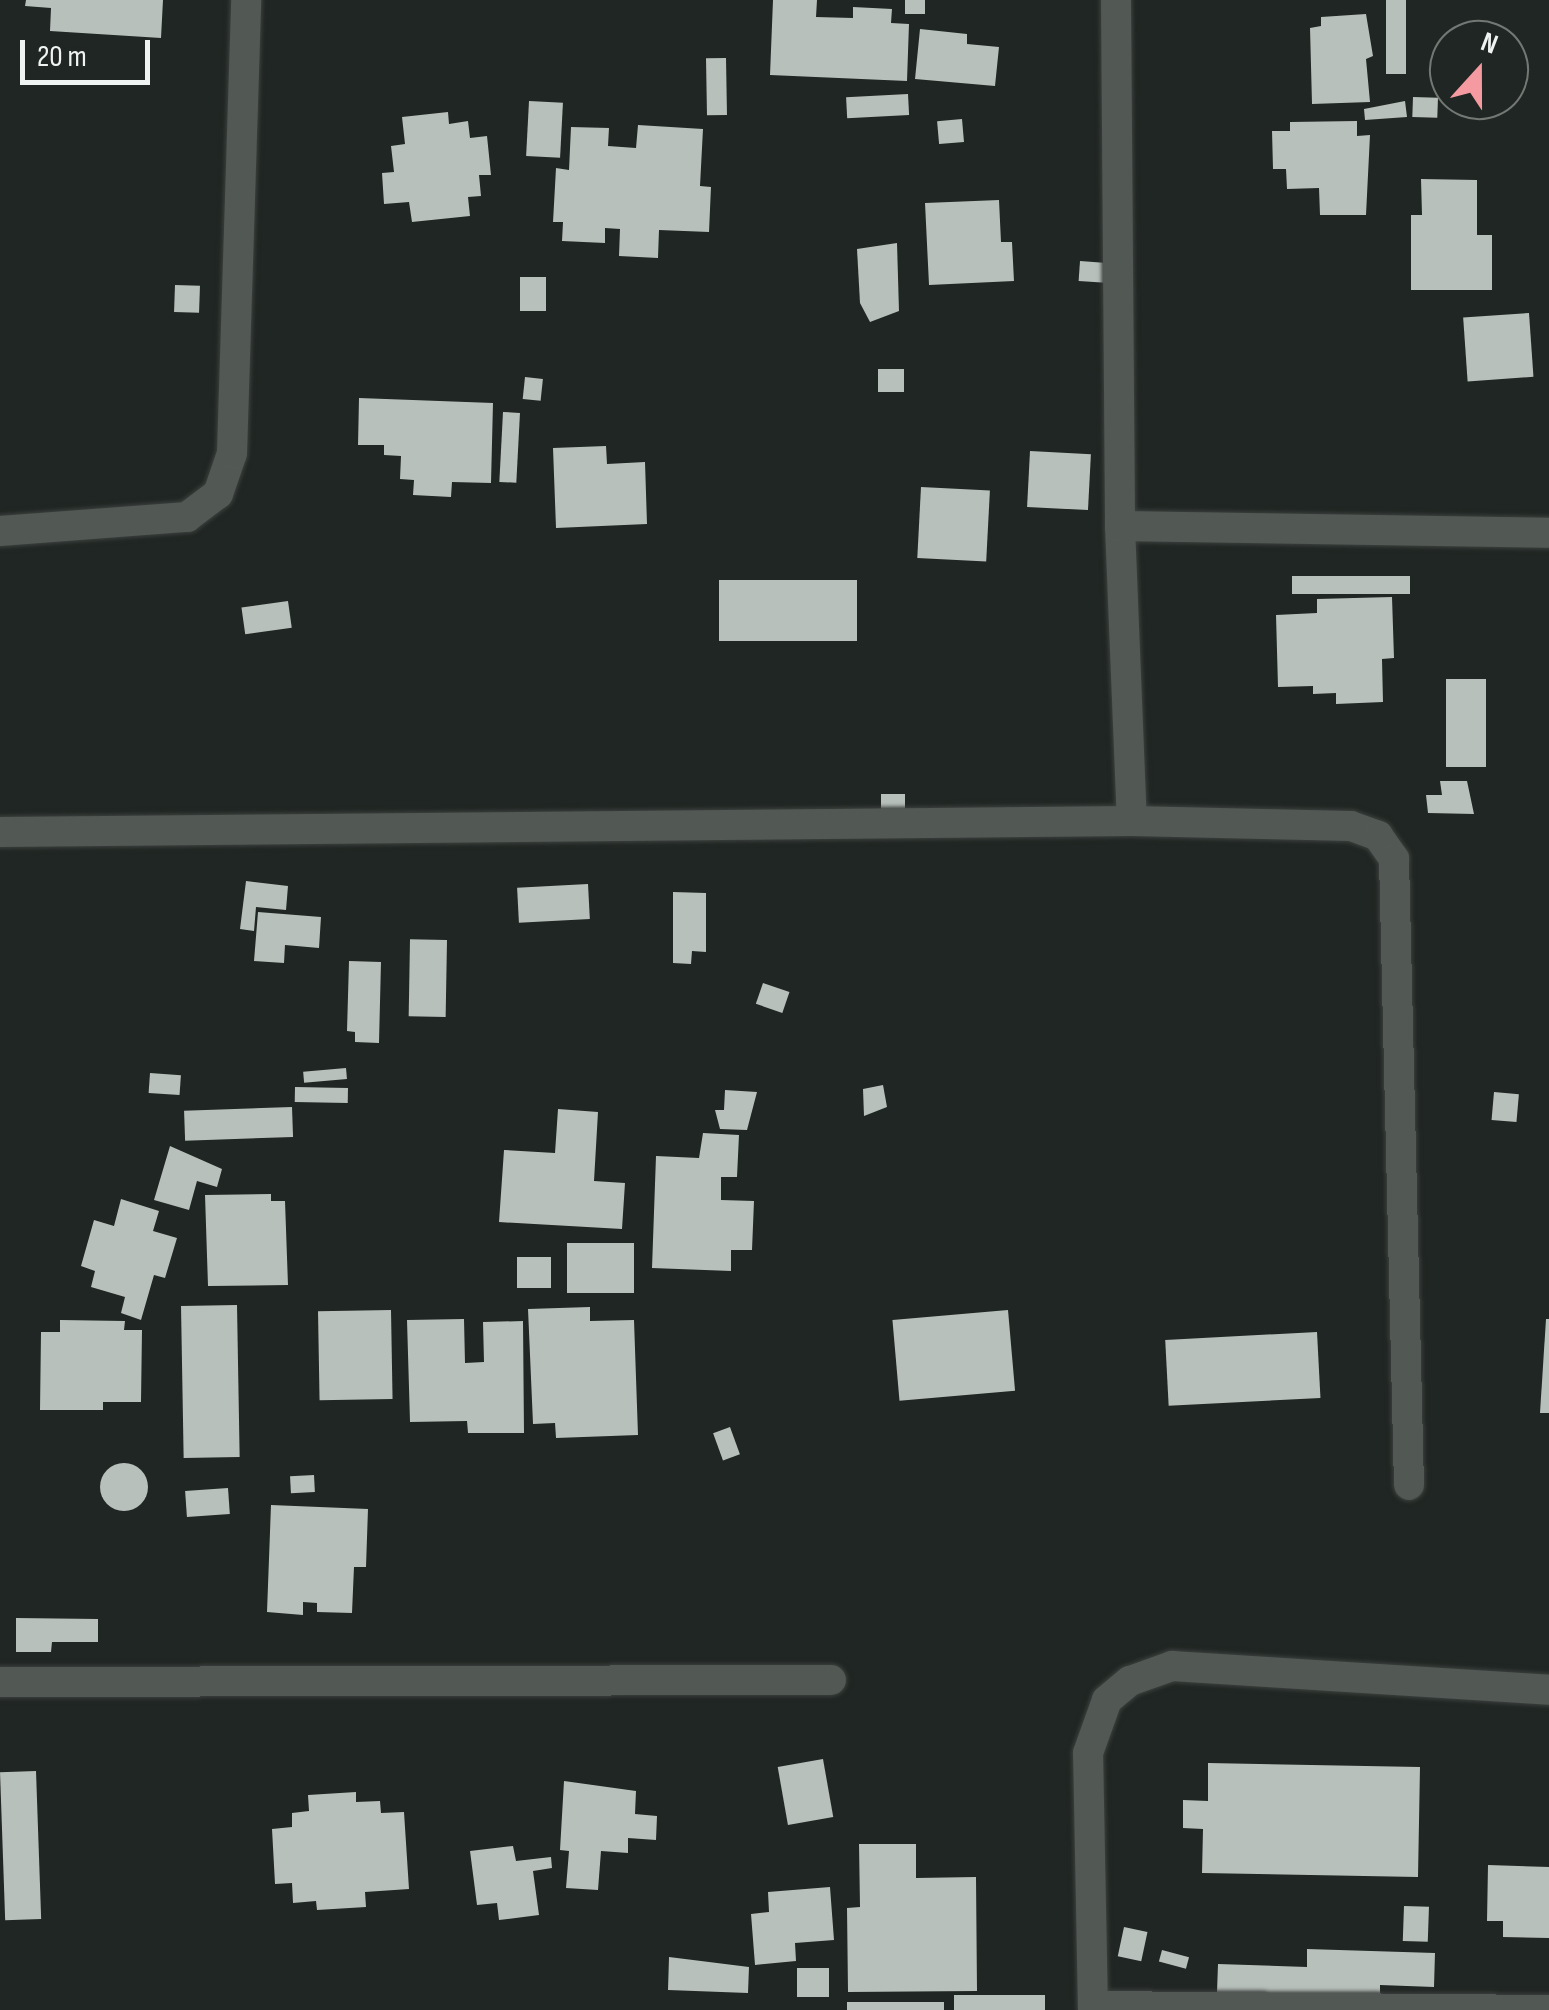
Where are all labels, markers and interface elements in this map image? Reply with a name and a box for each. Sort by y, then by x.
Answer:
scale bar [25,20,155,82]
north arrow [1429,20,1529,120]
text: N [1476,25,1502,61]
text: 20 m [37,39,87,75]

